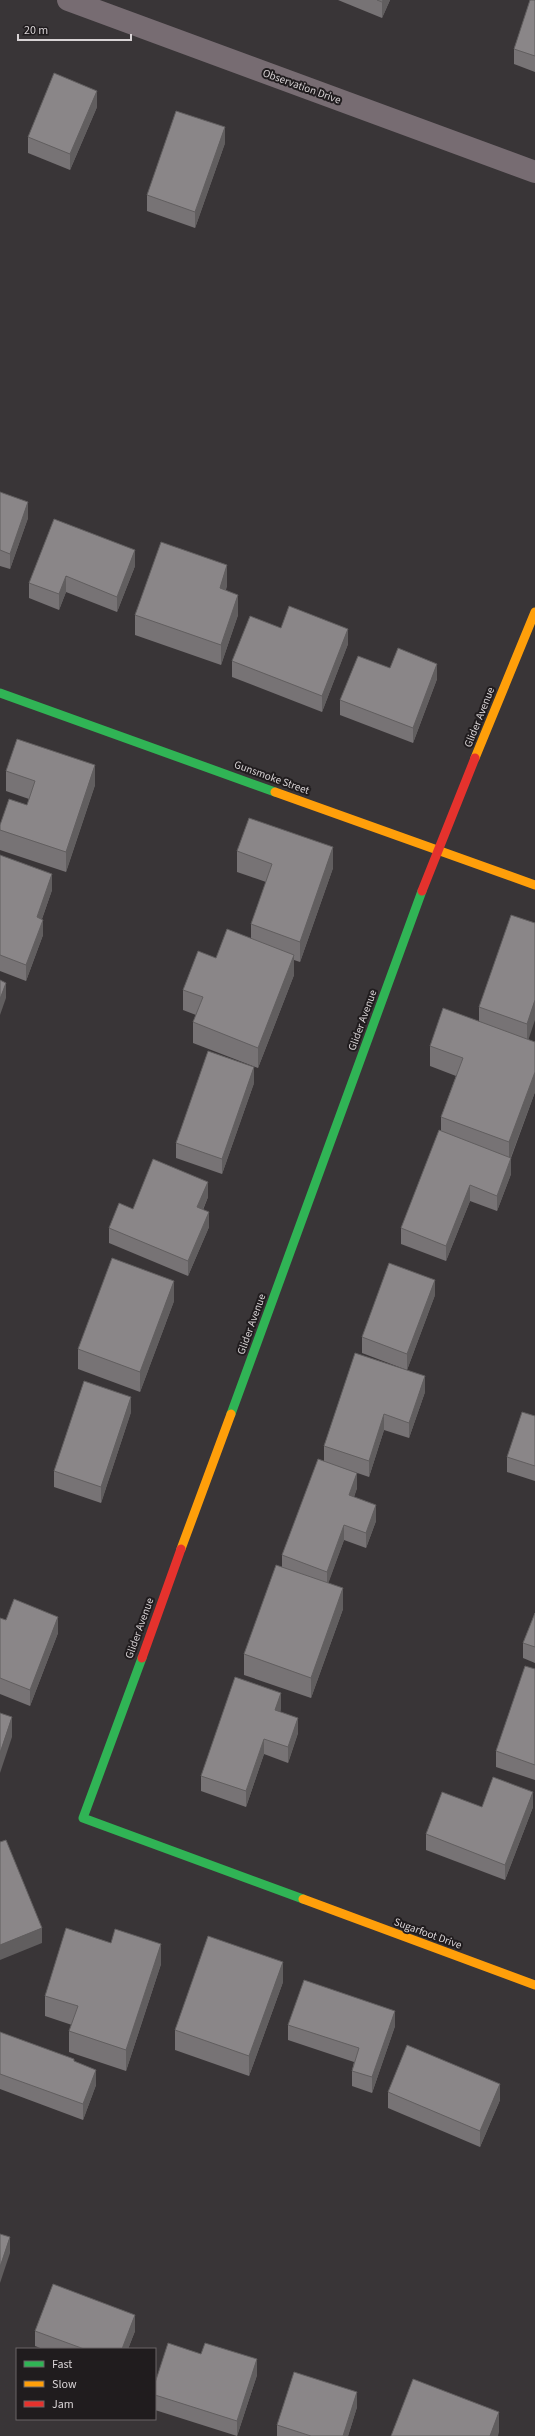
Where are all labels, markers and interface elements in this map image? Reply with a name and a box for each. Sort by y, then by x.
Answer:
scale bar [18,16,131,42]
text: 20 m [24,22,48,39]
street label: Observation Drive [261,65,344,108]
street label: Glider Avenue [461,684,499,750]
street label: Gunsmoke Street [232,757,312,798]
street label: Glider Avenue [345,987,381,1053]
street label: Glider Avenue [234,1291,270,1357]
street label: Glider Avenue [122,1595,158,1661]
street label: Sugarfoot Drive [392,1914,464,1953]
legend [16,2348,156,2420]
text: Fast [52,2356,72,2373]
text: Slow [52,2376,77,2393]
text: Jam [52,2396,74,2413]

